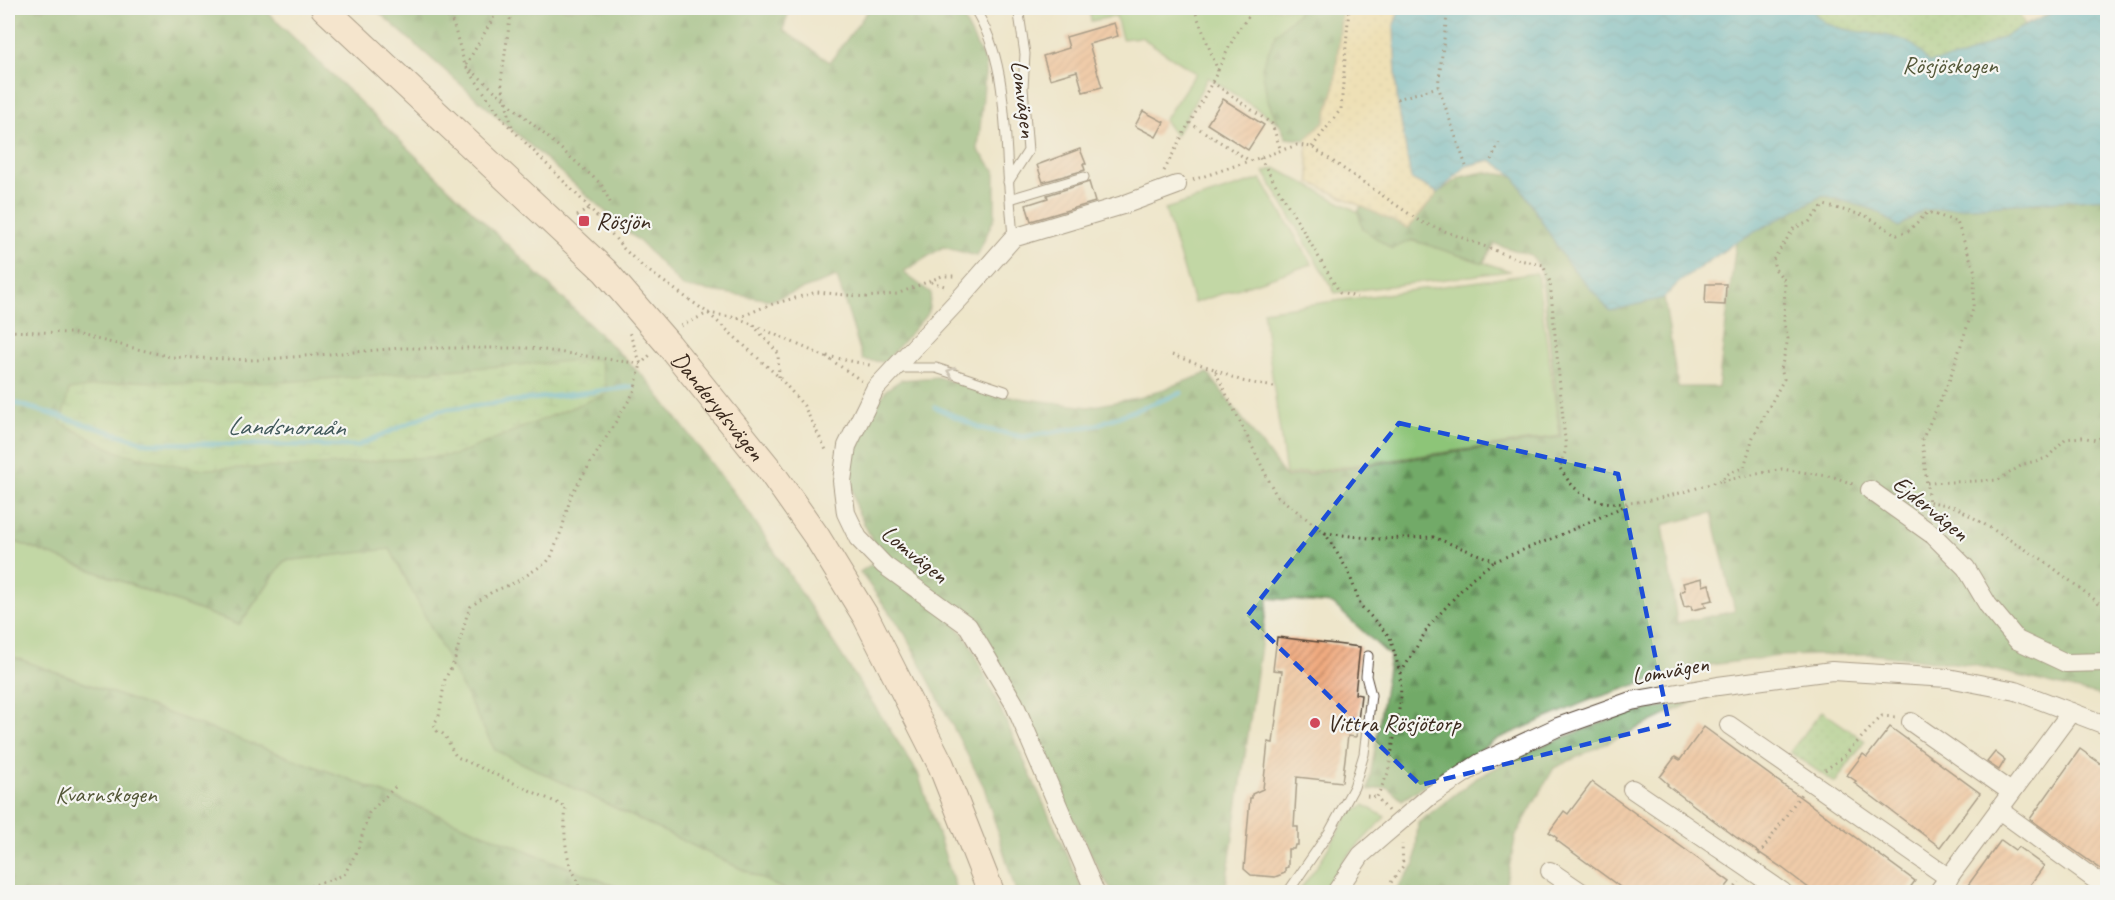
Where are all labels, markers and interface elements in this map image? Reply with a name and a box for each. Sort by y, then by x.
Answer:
park label: Rösjöskogen [1902,50,1999,80]
street label: Lomvägen [1004,59,1044,140]
place label: Rösjön [596,206,651,236]
marker: Rösjön [577,214,591,228]
street label: Danderydsvägen [665,345,772,467]
one-way arrow [946,367,957,379]
water label: Landsnoraån [227,409,347,444]
street label: Ejdervägen [1887,468,1975,548]
street label: Lomvägen [875,518,955,590]
street label: Lomvägen [1629,648,1711,692]
place label: Vittra Rösjötorp [1327,708,1462,738]
marker: Vittra Rösjötorp [1308,716,1322,730]
park label: Kvarnskogen [55,779,158,809]

